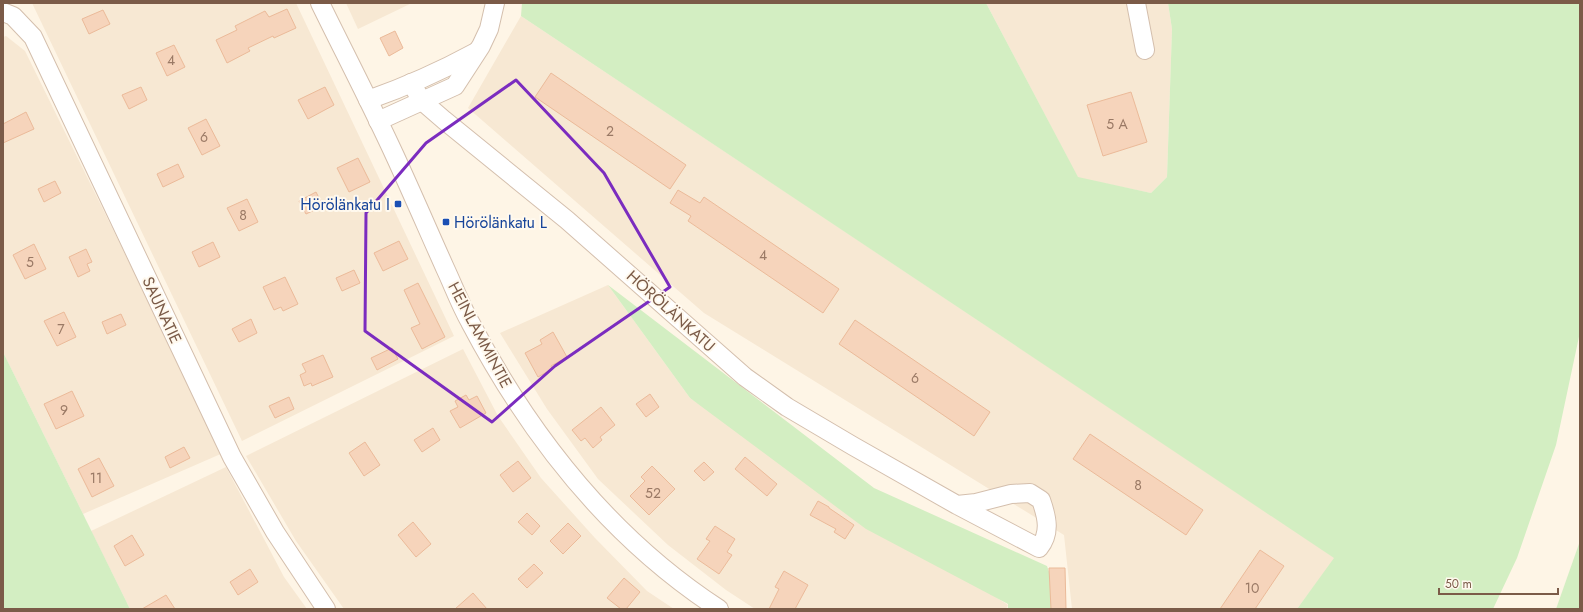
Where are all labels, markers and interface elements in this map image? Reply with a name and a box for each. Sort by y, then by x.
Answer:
house number: 4 [167,50,175,70]
house number: 5 A [1106,114,1128,134]
house number: 2 [606,121,614,141]
house number: 6 [200,127,208,147]
place label: Hörölänkatu I [300,193,390,216]
marker: Hörölänkatu I [393,199,403,209]
house number: 8 [239,205,247,225]
place label: Hörölänkatu L [454,211,548,234]
marker: Hörölänkatu L [441,217,451,227]
house number: 4 [759,245,767,265]
house number: 5 [26,252,34,272]
street label: HÖRÖLÄNKATU [622,265,720,357]
street label: SAUNATIE [136,273,188,347]
street label: HEINLAMMINTIE [442,278,518,392]
house number: 7 [57,319,65,339]
house number: 6 [911,368,919,388]
house number: 9 [60,400,68,420]
house number: 11 [90,468,102,488]
house number: 8 [1134,475,1142,495]
house number: 52 [645,483,661,503]
scale bar [1439,570,1558,596]
text: 50 m [1445,575,1472,593]
house number: 10 [1245,578,1259,598]

